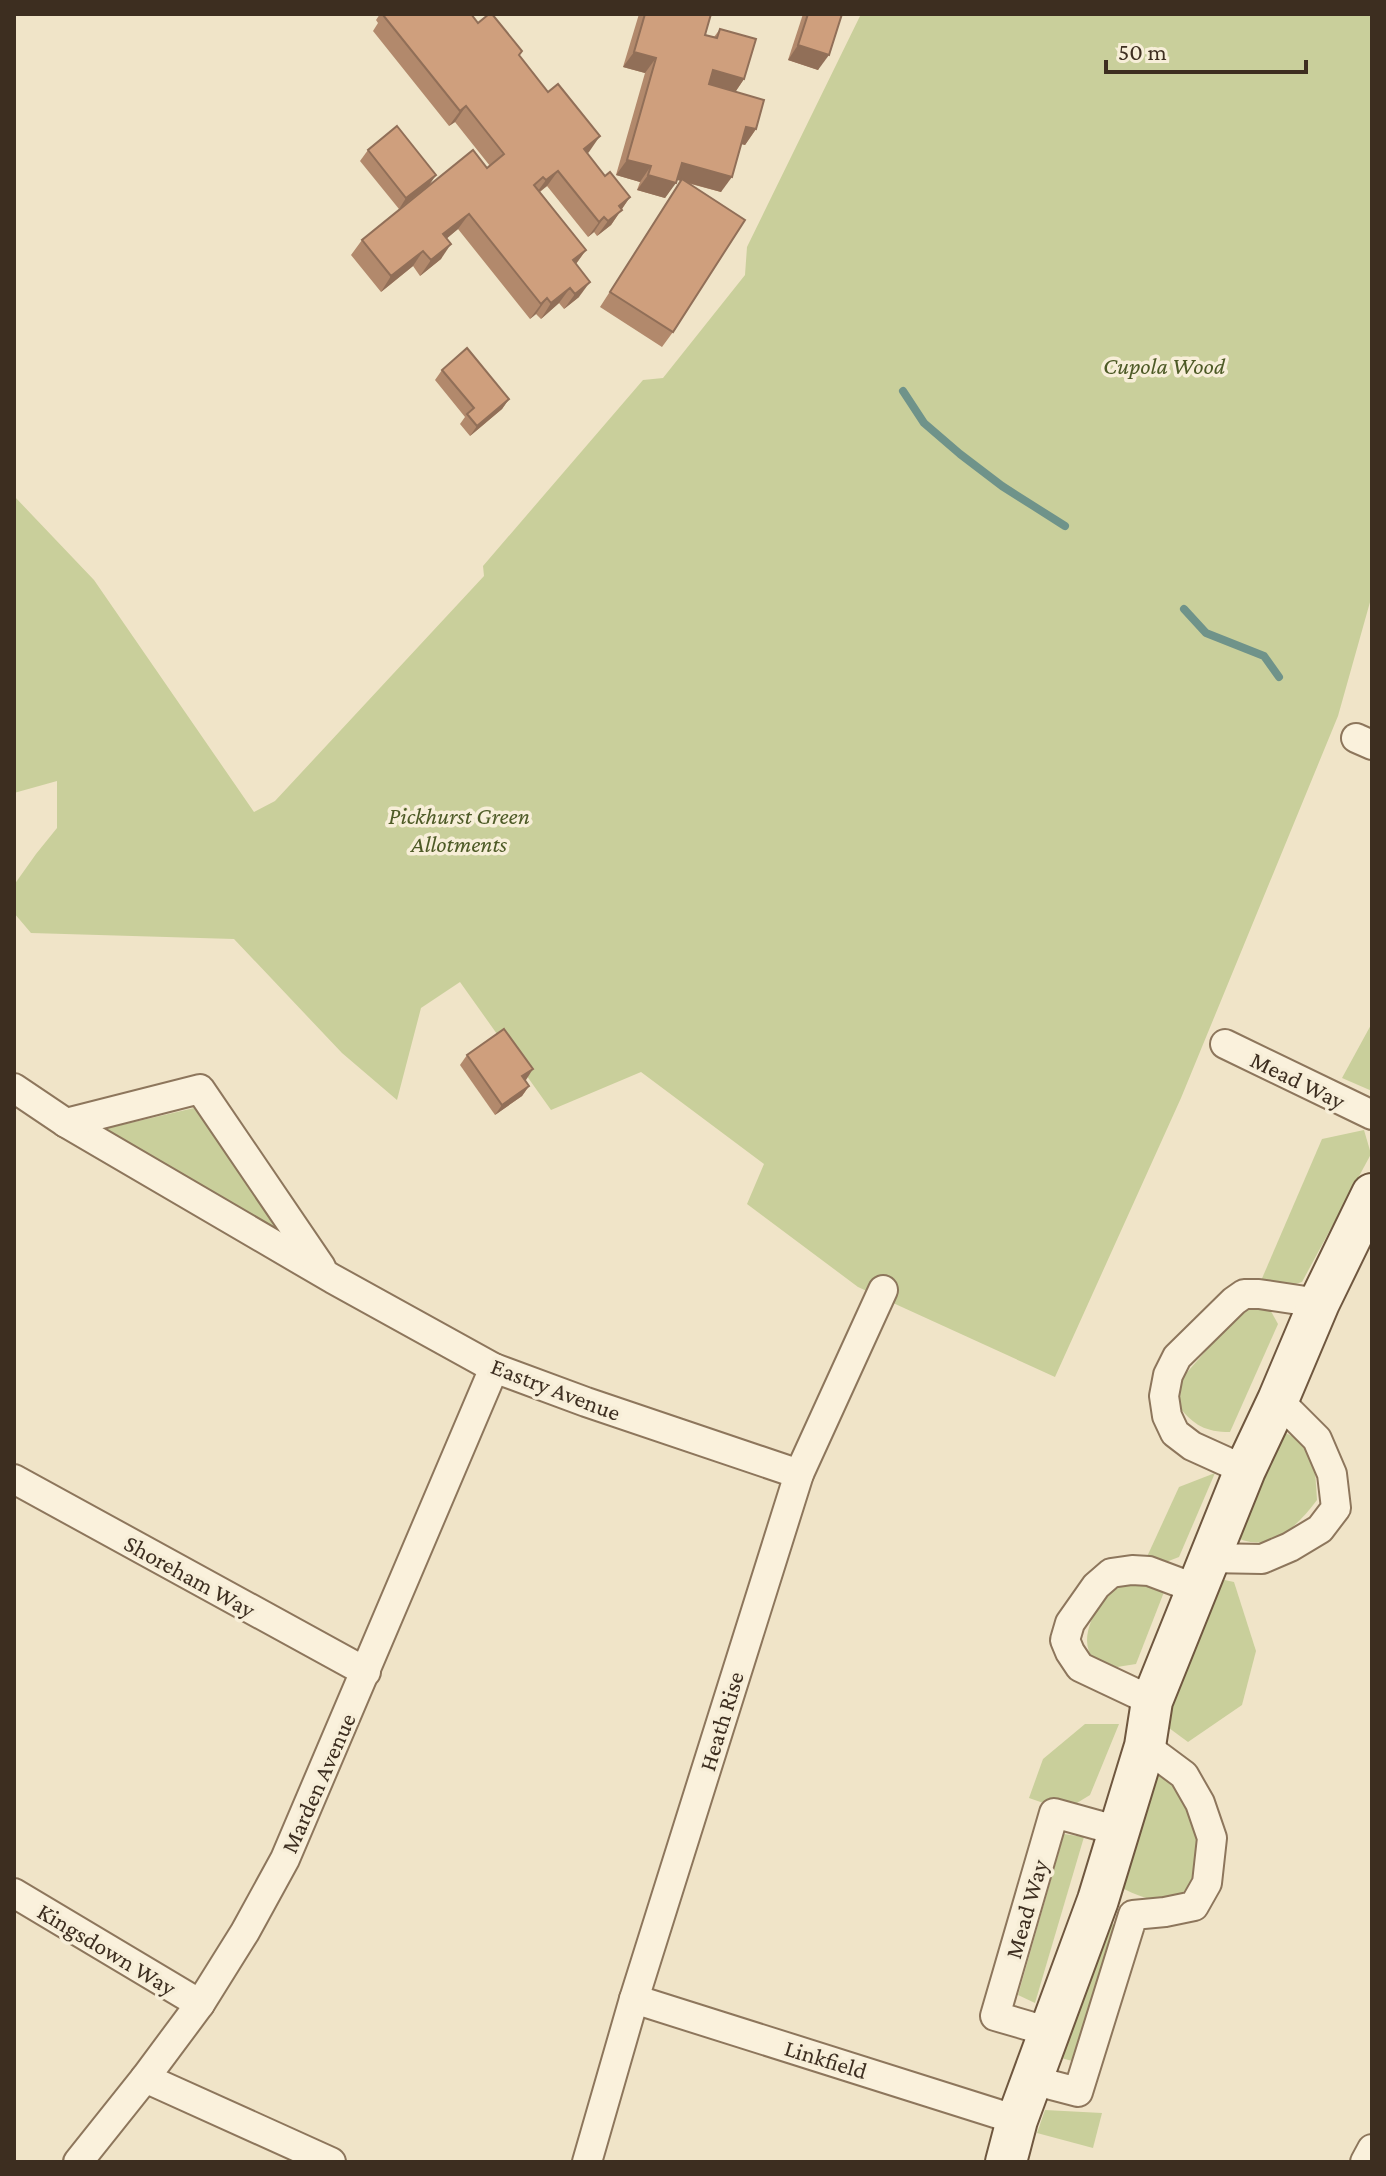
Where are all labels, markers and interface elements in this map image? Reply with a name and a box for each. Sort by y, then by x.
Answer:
scale bar [1106,24,1306,74]
text: 50 m [1118,38,1167,65]
park label: Cupola Wood [1103,352,1226,379]
park label: Pickhurst Green Allotments [388,802,530,857]
street label: Mead Way [1246,1046,1350,1115]
street label: Eastry Avenue [488,1352,624,1426]
street label: Shoreham Way [120,1529,261,1624]
street label: Heath Rise [693,1668,749,1774]
street label: Marden Avenue [275,1709,361,1857]
street label: Mead Way [999,1855,1053,1962]
street label: Kingsdown Way [33,1897,182,2001]
street label: Linkfield [781,2034,871,2084]

